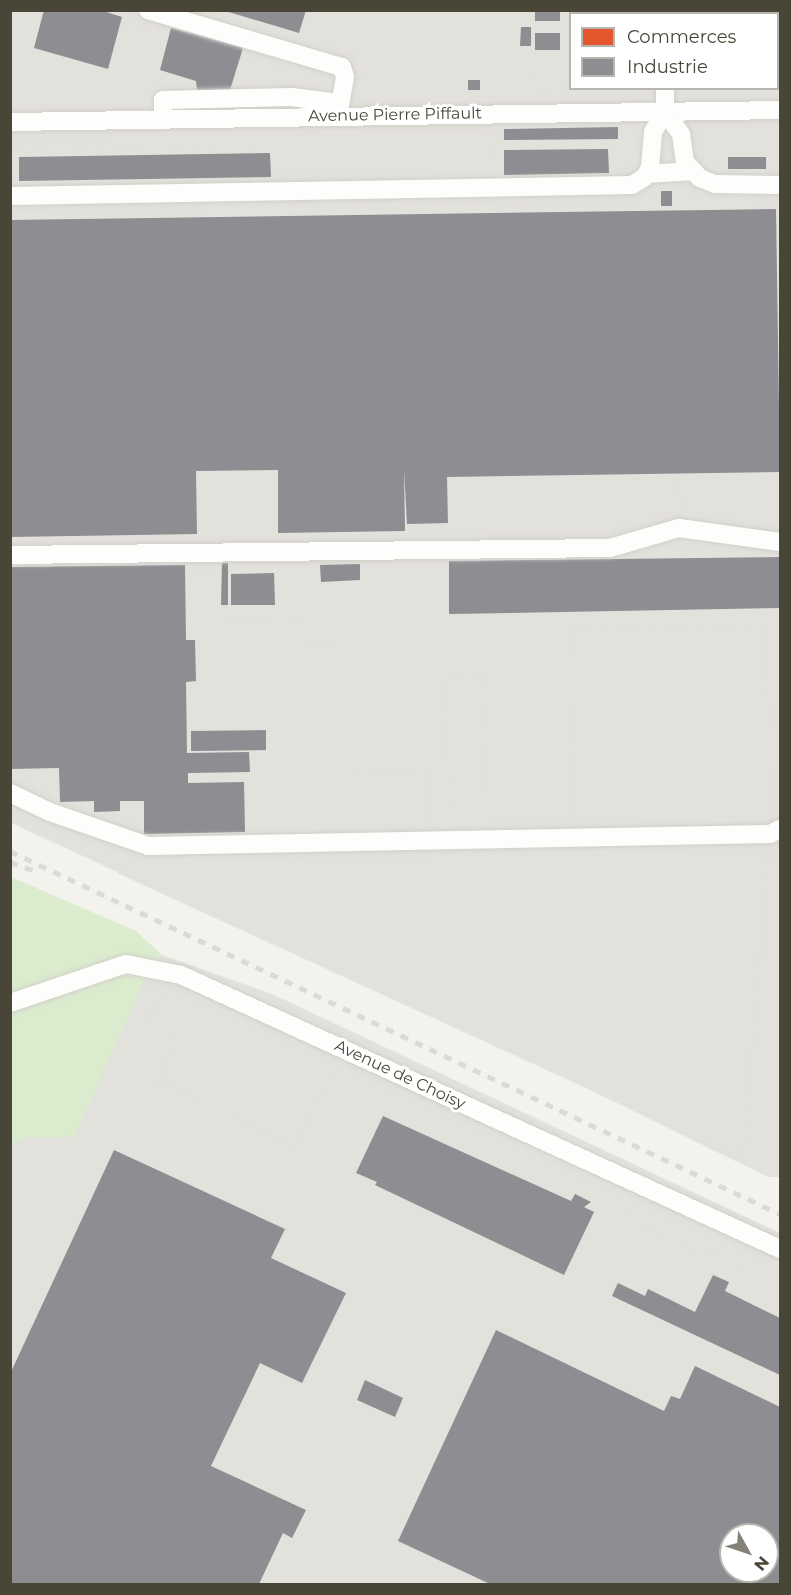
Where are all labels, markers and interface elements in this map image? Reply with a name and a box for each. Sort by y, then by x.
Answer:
legend [569,12,779,90]
text: Commerces [627,26,736,48]
text: Industrie [627,56,708,78]
street label: Avenue Pierre Piffault [308,104,482,126]
street label: Avenue de Choisy [331,1036,469,1114]
north arrow [719,1523,779,1583]
text: N [750,1553,773,1575]

